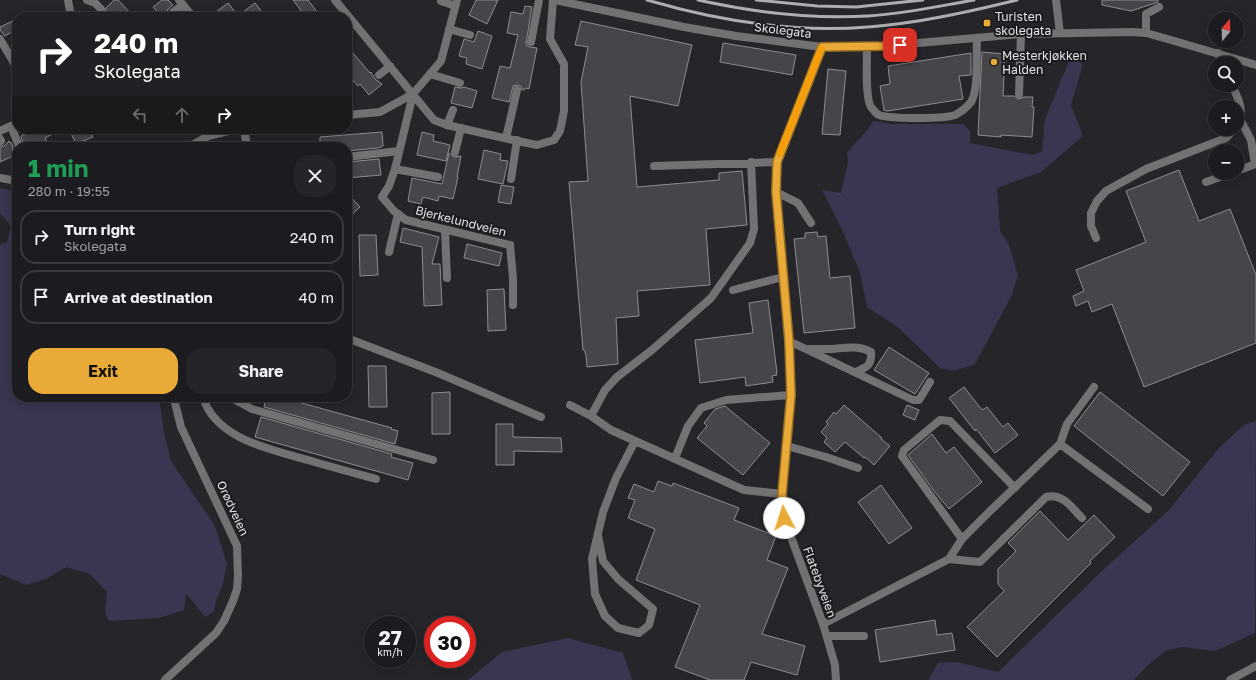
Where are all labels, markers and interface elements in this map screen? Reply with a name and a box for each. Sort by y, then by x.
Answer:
place label: Turisten skolegata [995,9,1051,38]
north arrow [1208,12,1244,48]
map controls [1208,12,1244,180]
marker: Turisten skolegata [982,18,992,28]
street label: Skolegata [753,19,813,41]
text: 240 m [94,26,178,59]
icon: right [28,28,80,80]
pin [883,28,917,62]
icon: arrive [889,34,911,56]
place label: Mesterkjøkken Halden [1002,48,1087,77]
button: search [1208,56,1244,92]
marker: Mesterkjøkken Halden [989,57,999,67]
text: Skolegata [94,60,181,82]
button: + [1208,100,1244,136]
icon: left [129,104,151,126]
icon: ahead [171,104,193,126]
icon: right [213,104,235,126]
button: − [1208,144,1244,180]
text: 1 min [28,153,88,182]
button: close [294,155,336,197]
text: 280 m · 19:55 [28,183,110,199]
street label: Bjerkelundveien [414,202,508,240]
text: Turn right [64,220,135,238]
icon: right [30,226,52,248]
text: 240 m [290,228,334,246]
text: Skolegata [64,238,127,254]
icon: arrive [30,286,52,308]
text: Arrive at destination [64,288,213,306]
text: 40 m [299,288,334,306]
button: Exit [28,348,178,394]
button: Share [186,348,336,394]
street label: Orødveien [214,478,252,538]
position arrow [763,497,805,539]
street label: Flatebyveien [800,544,840,620]
speed limit sign: 30 [424,616,476,668]
text: 27 [378,625,402,649]
text: km/h [377,646,403,658]

